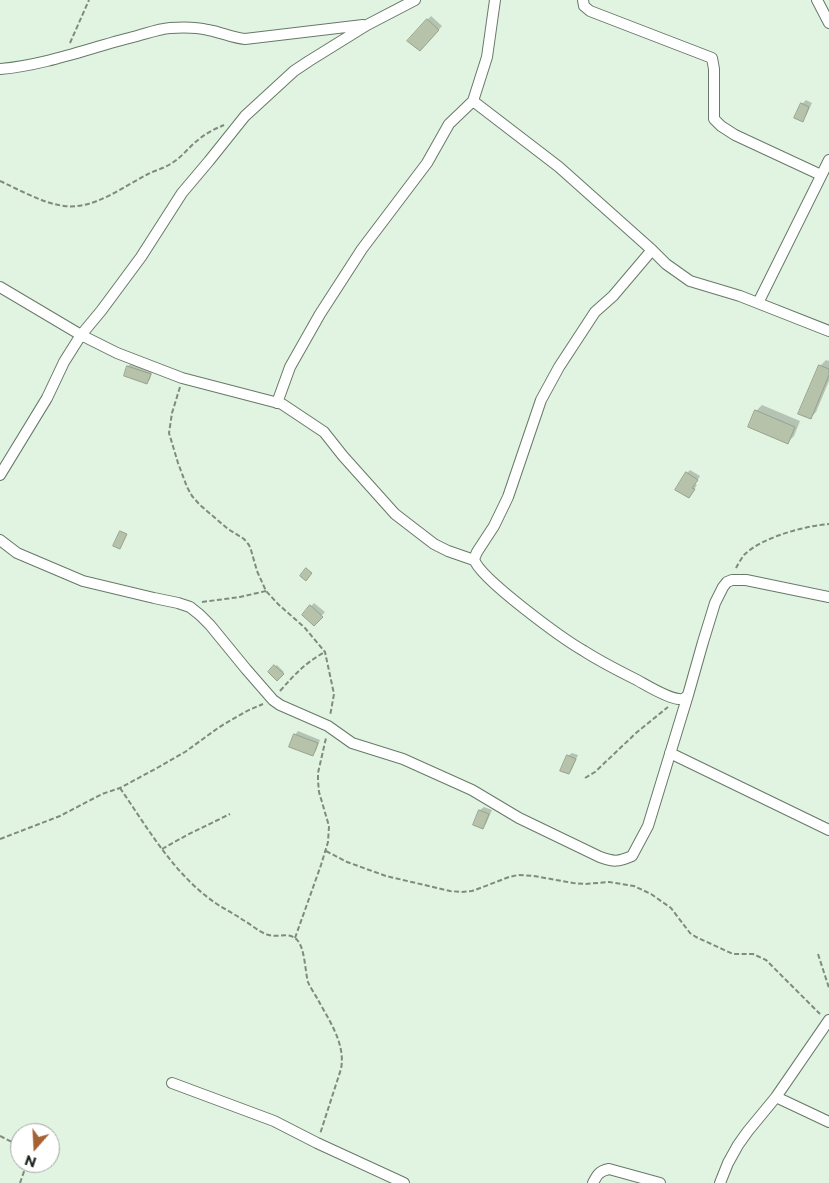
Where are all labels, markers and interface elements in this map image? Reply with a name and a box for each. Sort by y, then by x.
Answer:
north arrow [10,1123,60,1173]
text: N [22,1151,39,1172]

